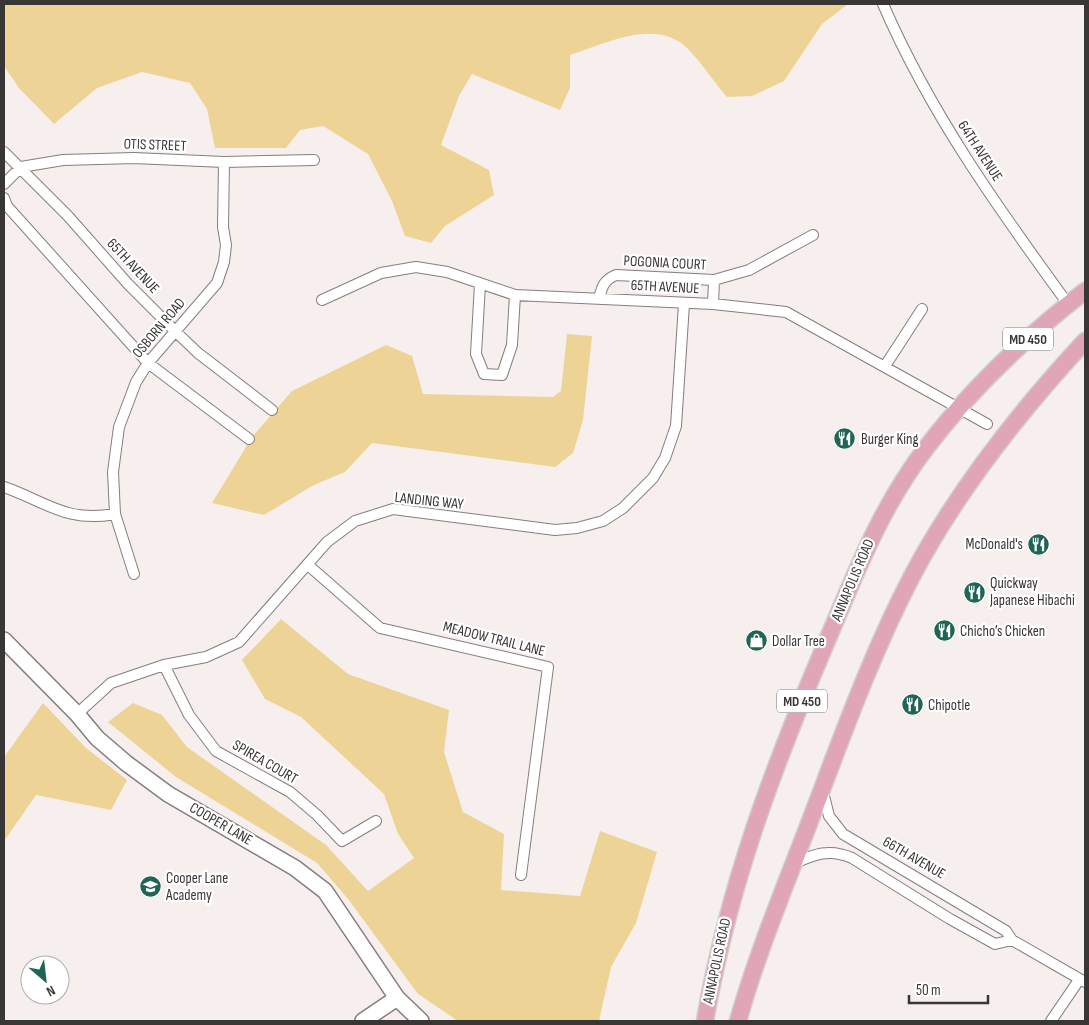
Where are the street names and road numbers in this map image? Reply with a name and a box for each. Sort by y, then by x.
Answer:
street label: 64TH AVENUE [953,117,1007,185]
street label: OTIS STREET [123,134,187,156]
street label: 65TH AVENUE [103,234,163,298]
street label: POGONIA COURT [623,251,707,275]
street label: 65TH AVENUE [630,276,700,298]
street label: OSBORN ROAD [128,294,190,362]
road number: MD 450 [1003,328,1053,350]
street label: LANDING WAY [394,488,465,514]
street label: ANNAPOLIS ROAD [827,536,879,625]
street label: MEADOW TRAIL LANE [441,617,547,661]
road number: MD 450 [777,689,827,712]
street label: SPIREA COURT [229,736,301,788]
street label: COOPER LANE [186,798,256,850]
street label: 66TH AVENUE [879,832,949,884]
street label: ANNAPOLIS ROAD [698,916,735,1007]

